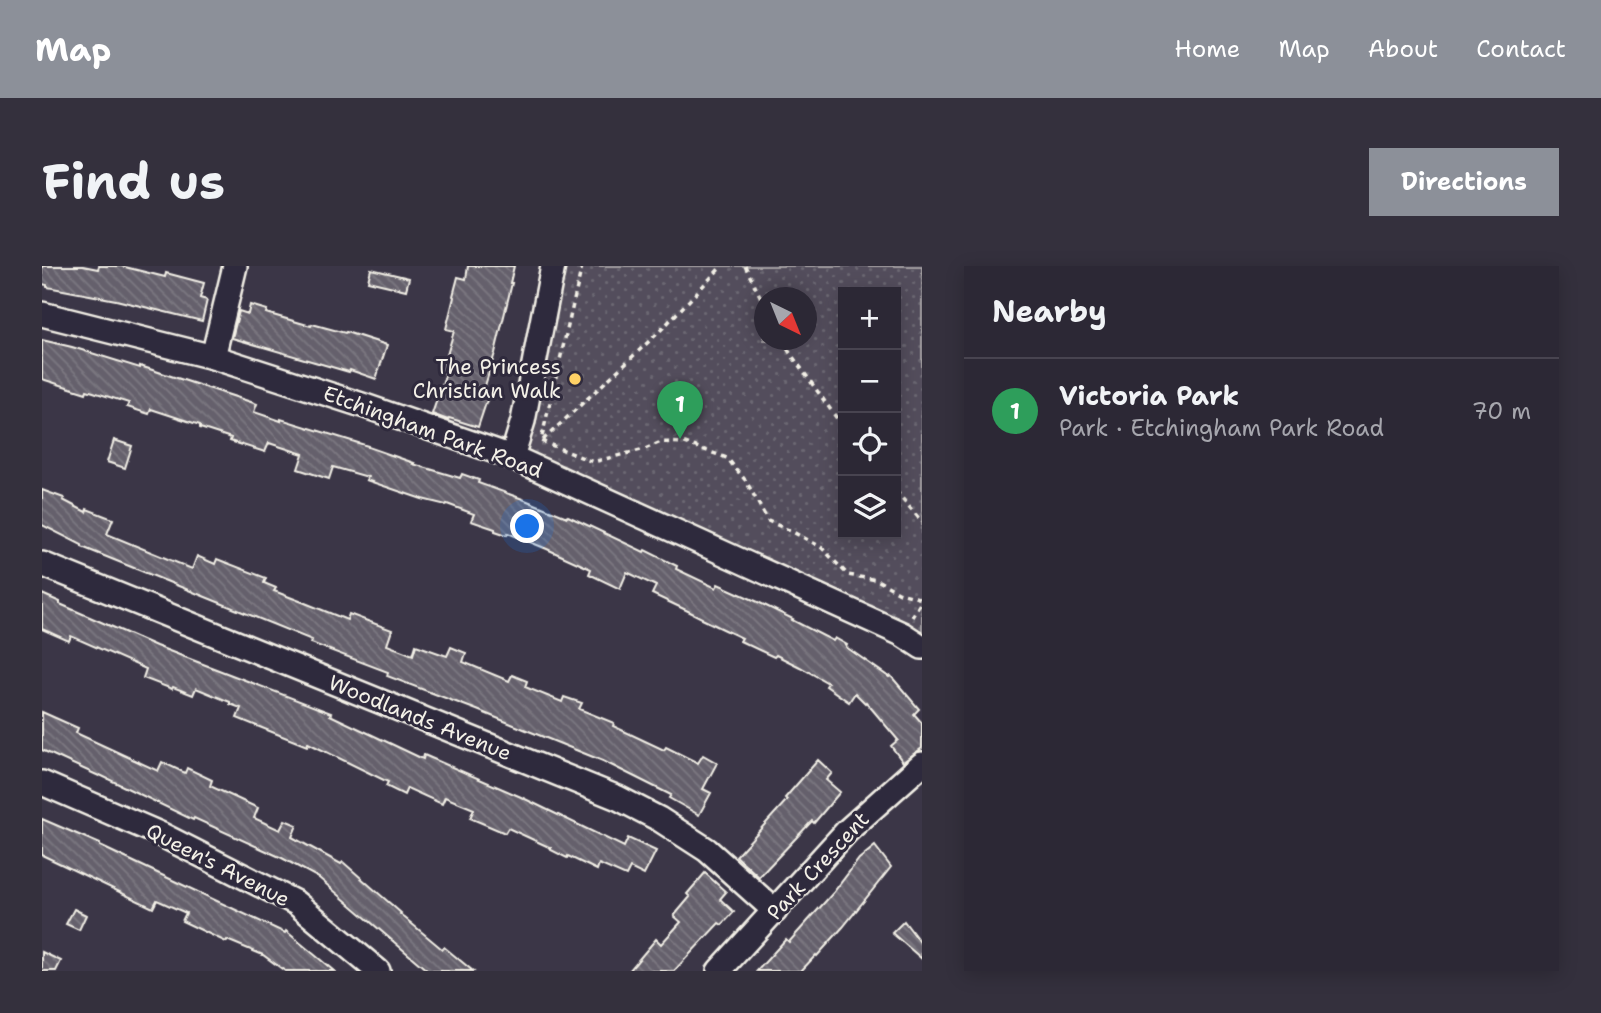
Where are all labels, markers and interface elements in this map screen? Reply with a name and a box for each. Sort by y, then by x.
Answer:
text: Map [35,27,111,72]
text: Home [1174,33,1240,65]
text: Map [1278,33,1330,65]
text: About [1368,33,1438,65]
text: Contact [1476,33,1566,65]
button: Directions [1369,148,1559,216]
text: Find us [42,149,225,215]
north arrow [754,287,817,350]
map controls [838,287,901,539]
button: + [838,287,901,350]
text: Nearby [992,291,1107,332]
button: − [838,350,901,413]
place label: The Princess Christian Walk [413,353,561,405]
marker: The Princess Christian Walk [567,371,583,387]
text: Victoria Park [1059,378,1239,413]
street label: Etchingham Park Road [319,379,547,485]
pin: 1 [657,381,703,439]
text: 1 [1010,396,1020,426]
text: 70 m [1472,396,1531,426]
button: locate [838,413,901,476]
text: Park · Etchingham Park Road [1059,413,1384,443]
button: layers [838,476,901,539]
your location [510,509,544,543]
street label: Woodlands Avenue [324,669,516,767]
street label: Park Crescent [761,806,875,926]
street label: Queen's Avenue [141,817,295,913]

